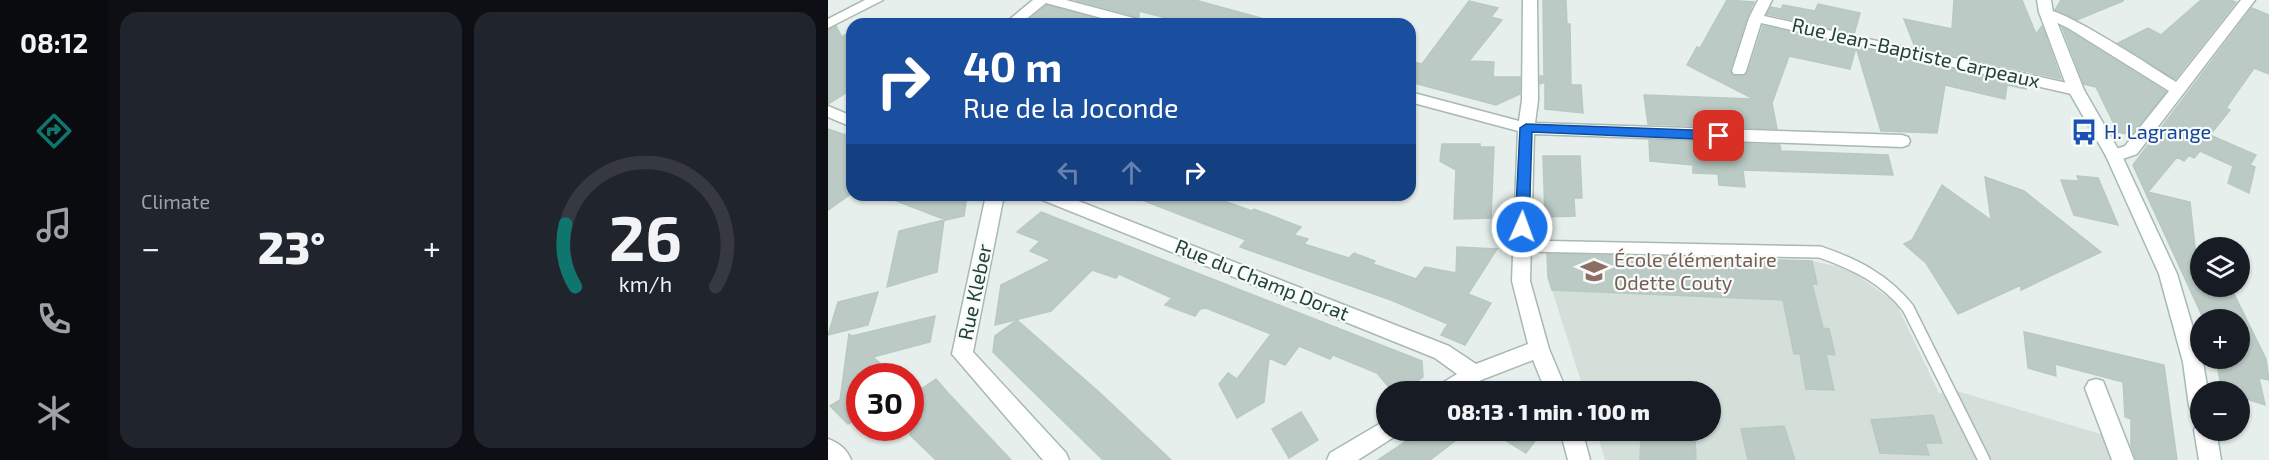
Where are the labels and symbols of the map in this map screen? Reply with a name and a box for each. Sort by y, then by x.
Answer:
street label: Rue Jean-Baptiste Carpeaux [1790,12,2043,92]
pin [1693,110,1744,161]
bus stop icon: H. Lagrange [2069,117,2099,147]
place label: H. Lagrange [2104,119,2211,143]
position arrow [1490,195,1554,259]
street label: Rue du Champ Dorat [1172,233,1353,325]
street label: Rue Kleber [952,242,996,342]
place label: École élémentaire Odette Couty [1614,247,1777,294]
school or university icon: École élémentaire Odette Couty [1579,256,1609,286]
speed limit sign: 30 [846,363,924,441]

